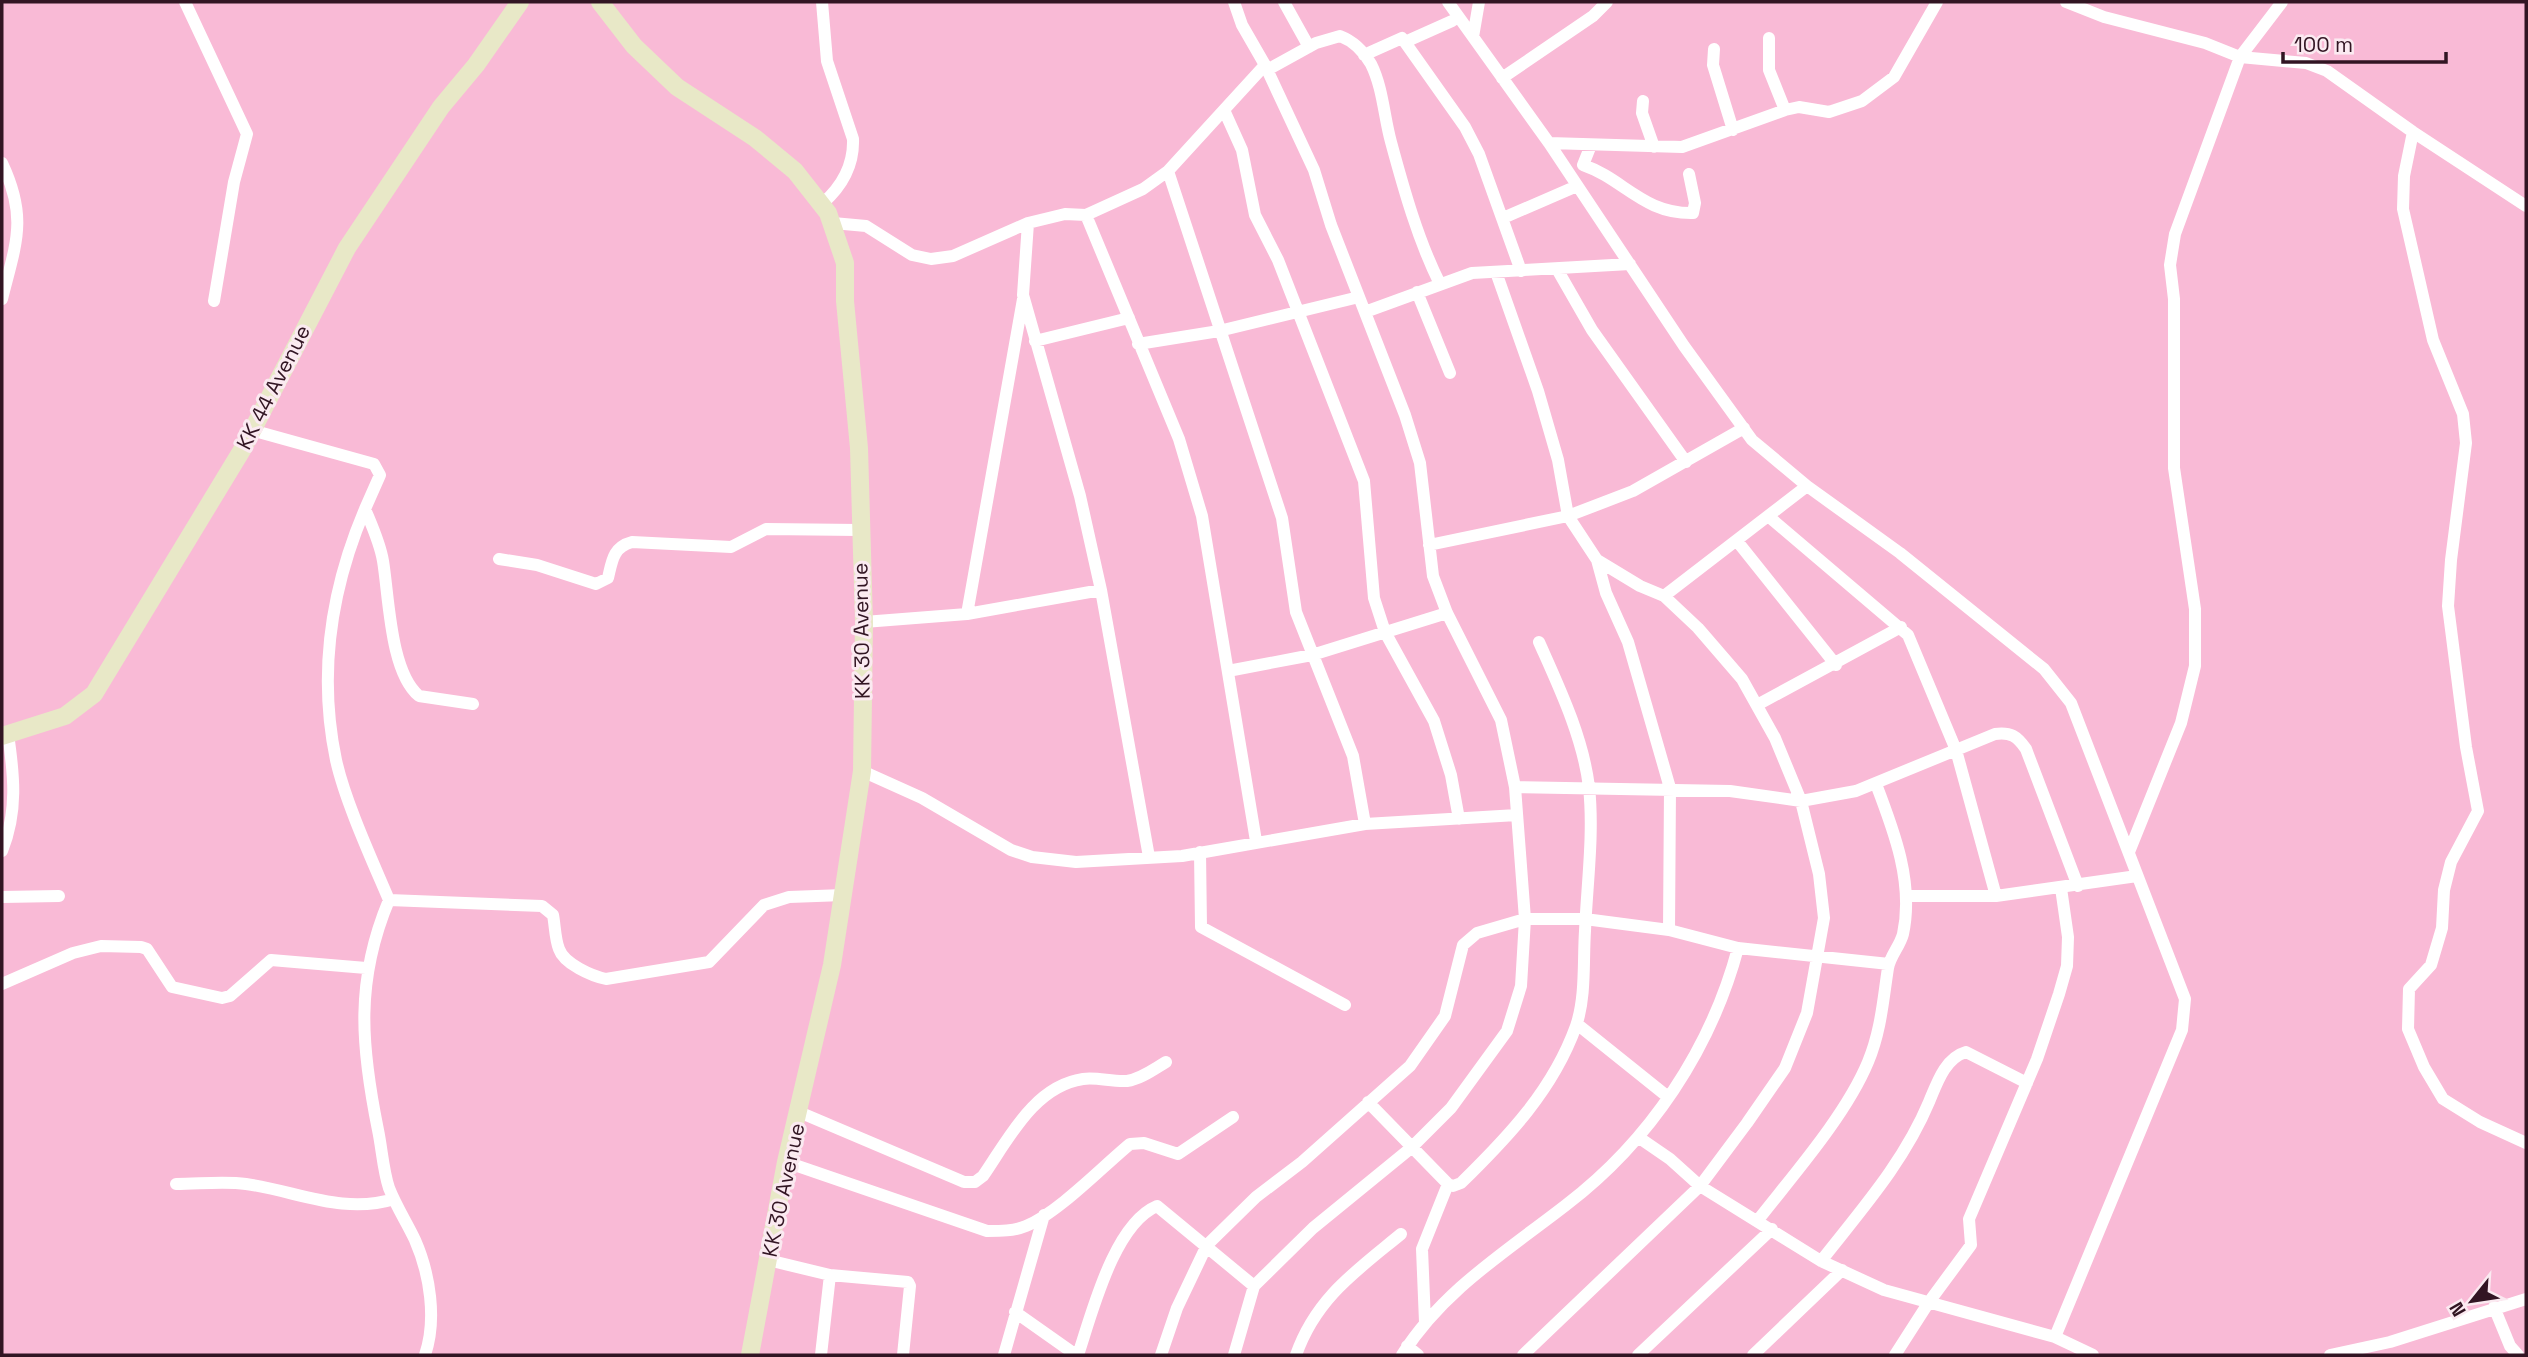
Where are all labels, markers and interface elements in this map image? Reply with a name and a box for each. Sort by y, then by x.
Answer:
scale bar [2283,21,2446,65]
text: 100 m [2294,31,2353,58]
street label: KK 44 Avenue [230,320,316,454]
street label: KK 30 Avenue [846,563,876,699]
street label: KK 30 Avenue [756,1120,810,1260]
north arrow [2437,1266,2507,1336]
text: N [2444,1297,2472,1321]

